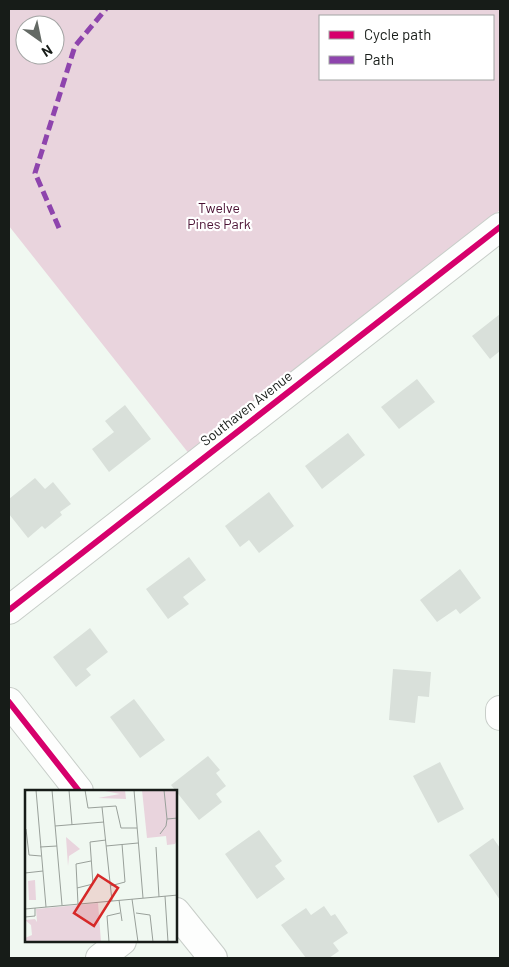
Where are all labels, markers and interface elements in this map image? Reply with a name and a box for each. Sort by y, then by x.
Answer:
north arrow [15,15,65,65]
legend [319,15,494,80]
text: Cycle path [364,25,431,43]
text: N [39,42,56,61]
text: Path [364,50,394,68]
park label: Twelve Pines Park [187,199,251,232]
street label: Southaven Avenue [197,367,295,449]
inset map [25,790,178,942]

